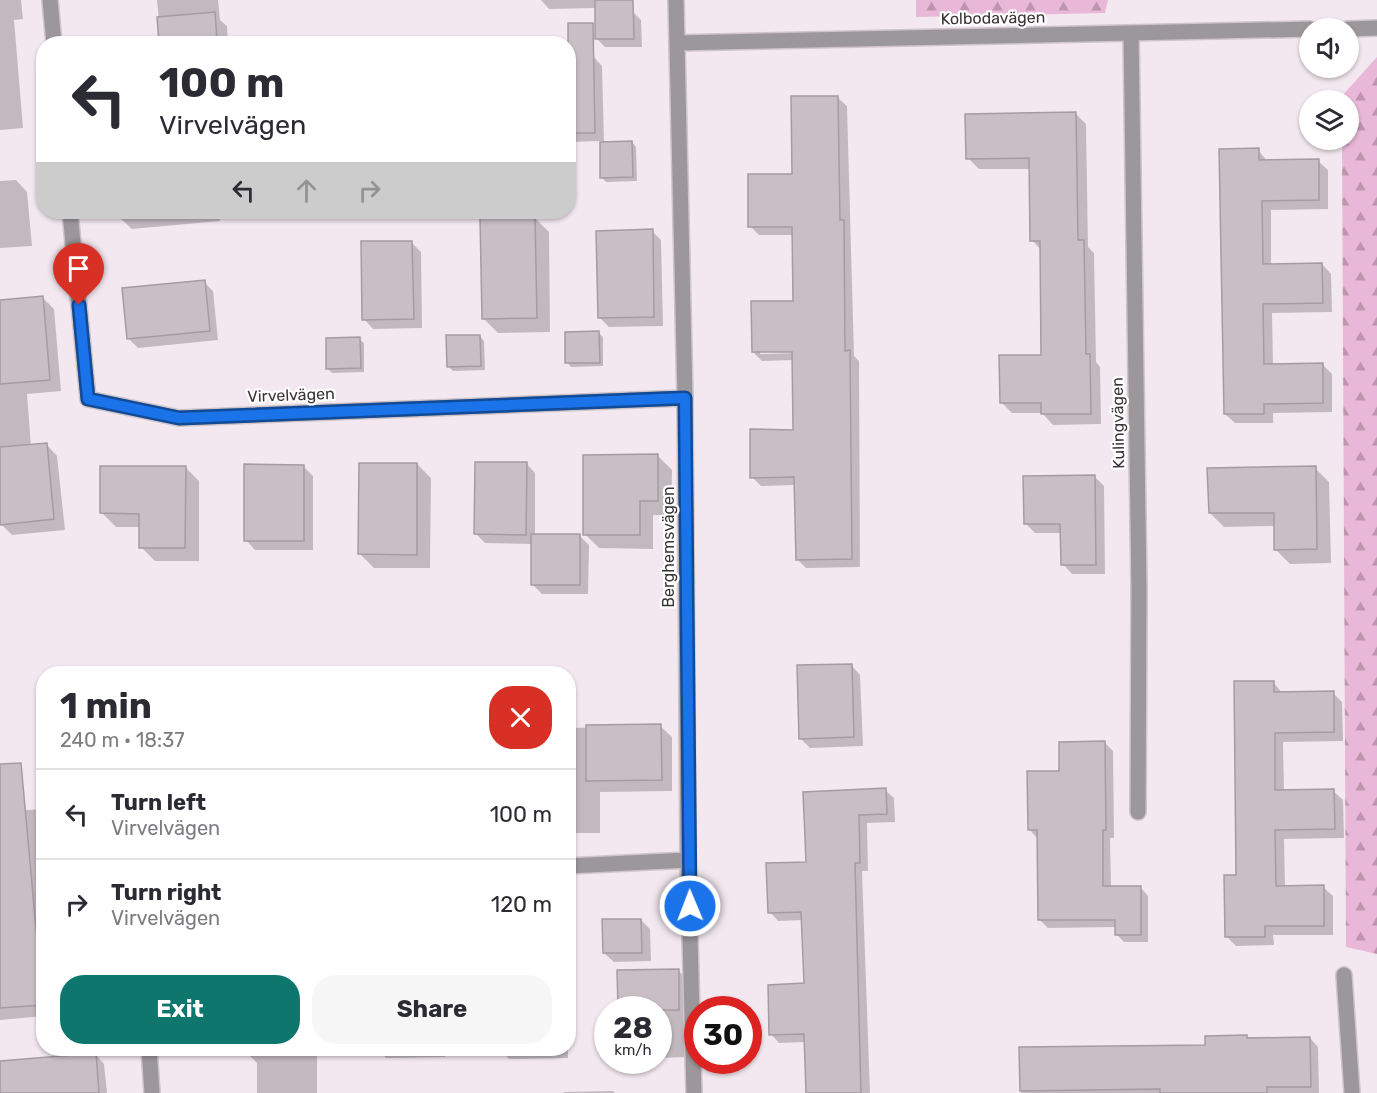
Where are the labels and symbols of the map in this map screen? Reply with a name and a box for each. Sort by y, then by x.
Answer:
street label: Kolbodavägen [940,8,1046,28]
pin [53,243,104,305]
street label: Kulingvägen [1108,377,1128,469]
street label: Virvelvägen [247,384,335,406]
street label: Berghemsvägen [659,486,678,608]
position arrow [658,874,722,938]
speed limit sign: 30 [684,996,762,1074]

